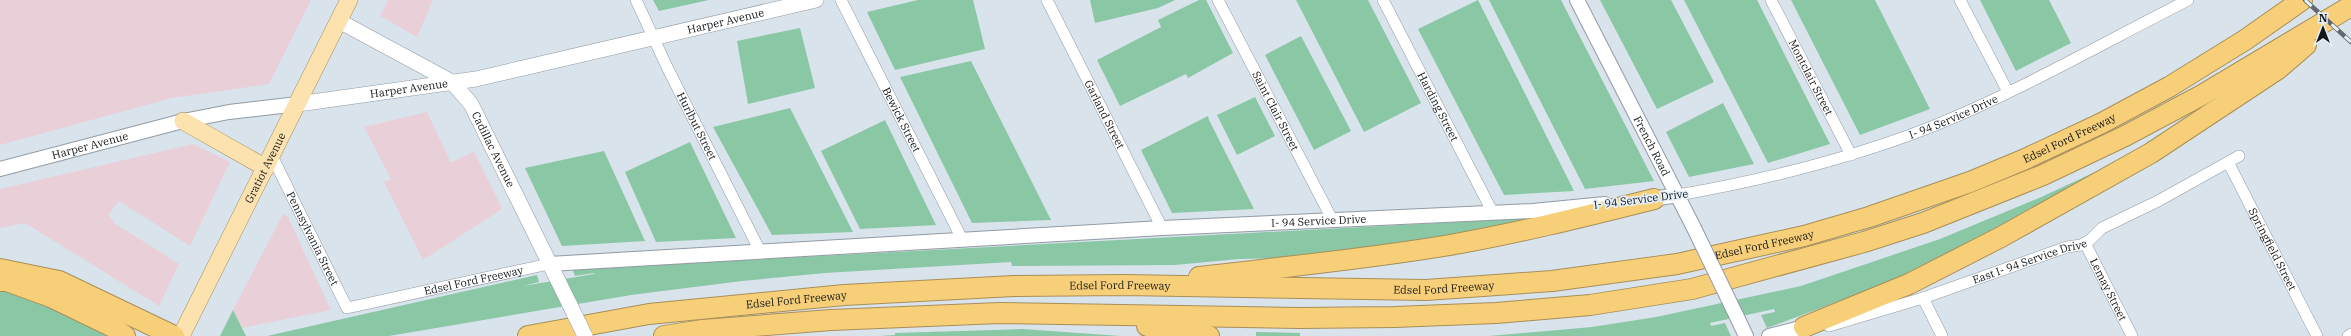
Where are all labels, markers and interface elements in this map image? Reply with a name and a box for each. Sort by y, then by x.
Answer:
street label: Harper Avenue [686,5,765,37]
north arrow [2303,8,2343,48]
text: N [2319,11,2328,25]
street label: Montclair Street [1786,37,1836,118]
street label: Saint Clair Street [1249,69,1302,153]
street label: Harding Street [1414,70,1462,144]
street label: Harper Avenue [369,76,449,101]
street label: Garland Street [1081,77,1128,151]
street label: Bewick Street [879,85,924,154]
street label: Hurlbut Street [674,90,720,163]
street label: I- 94 Service Drive [1907,91,2000,142]
street label: Cadillac Avenue [469,109,518,190]
street label: Edsel Ford Freeway [2021,110,2118,166]
street label: French Road [1631,113,1673,179]
street label: Harper Avenue [50,129,130,162]
street label: Gratiot Avenue [241,130,289,206]
street label: I- 94 Service Drive [1593,186,1689,212]
street label: Pennsylvania Street [284,189,342,288]
street label: Springfield Street [2246,206,2300,293]
street label: I- 94 Service Drive [1271,212,1367,230]
street label: Edsel Ford Freeway [1713,226,1816,262]
street label: East I- 94 Service Drive [1971,236,2090,287]
street label: Lemay Street [2087,256,2130,323]
street label: Edsel Ford Freeway [423,263,525,298]
street label: Edsel Ford Freeway [1069,278,1171,293]
street label: Edsel Ford Freeway [1393,278,1495,297]
street label: Edsel Ford Freeway [745,288,847,312]

